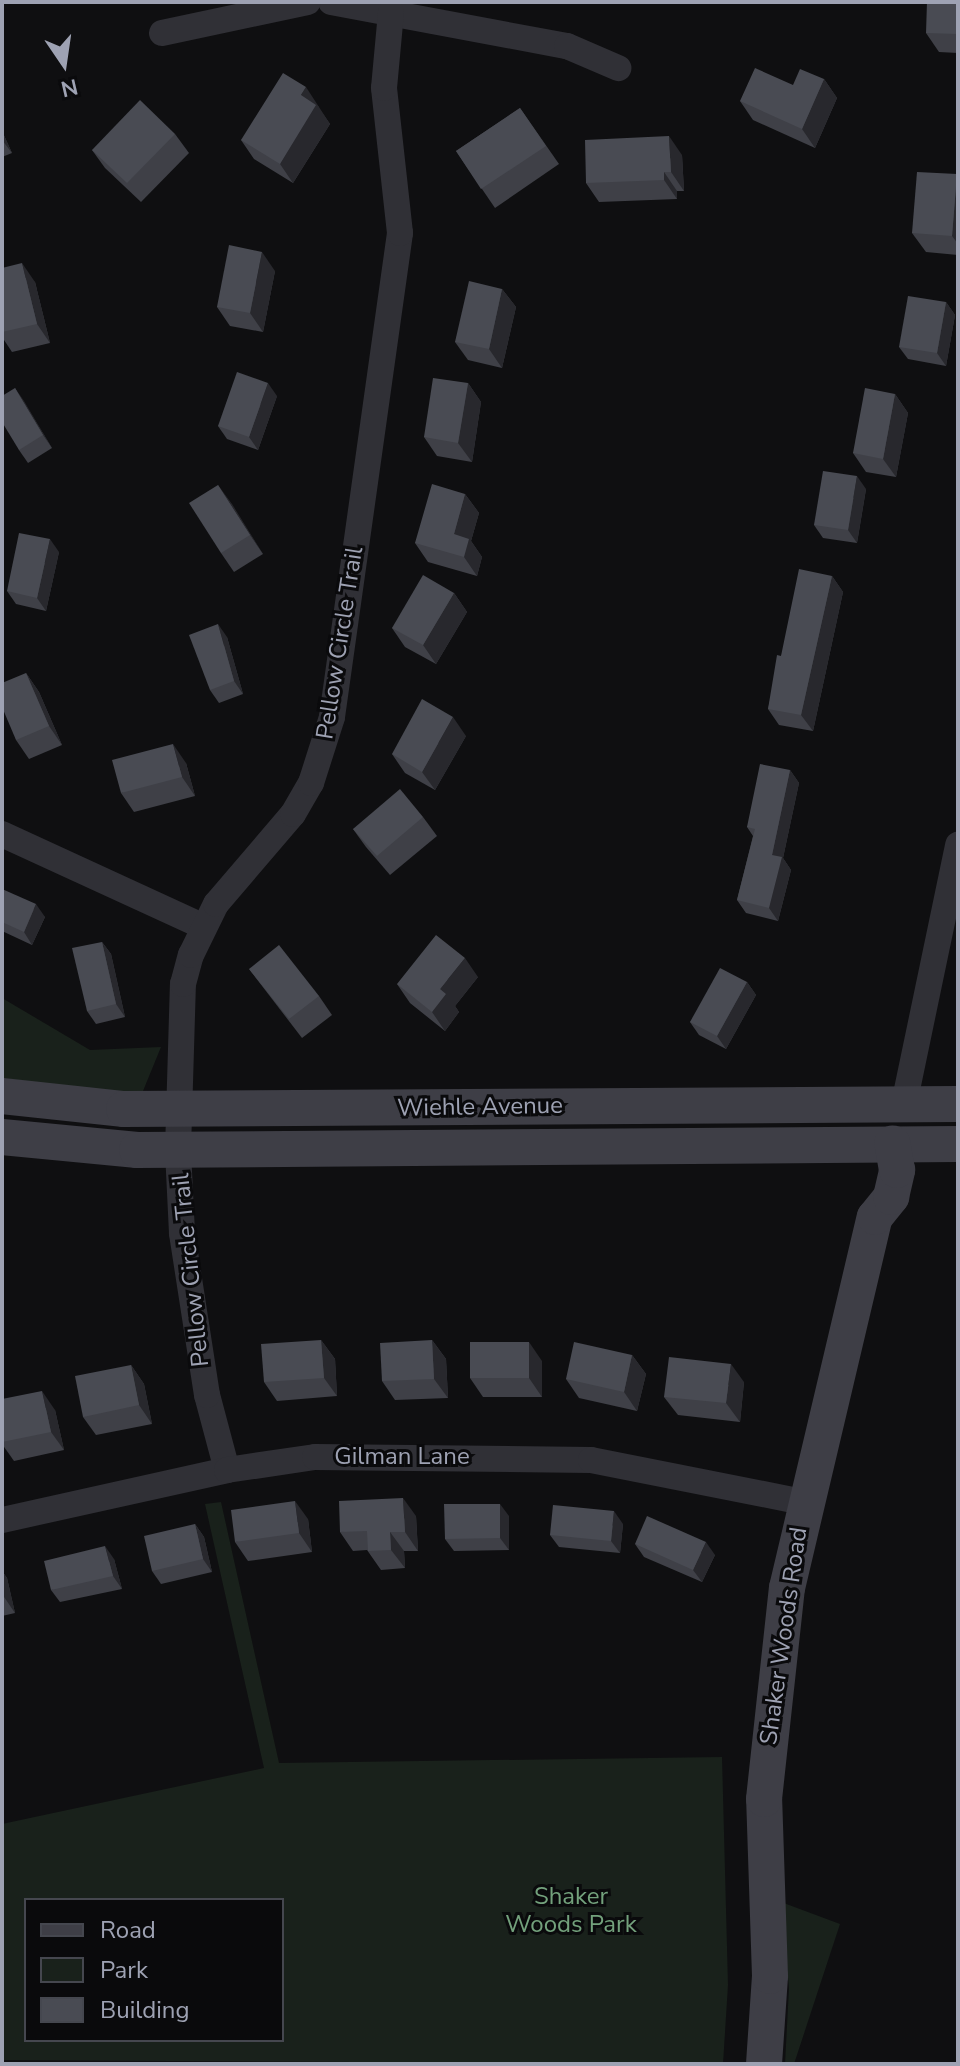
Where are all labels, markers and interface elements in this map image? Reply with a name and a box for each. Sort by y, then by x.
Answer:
north arrow [24,24,104,104]
text: N [58,71,81,104]
street label: Pellow Circle Trail [311,545,369,741]
street label: Wiehle Avenue [397,1091,563,1123]
street label: Pellow Circle Trail [167,1172,215,1368]
street label: Gilman Lane [334,1443,470,1471]
street label: Shaker Woods Road [754,1525,814,1747]
park label: Shaker Woods Park [505,1883,637,1939]
legend [24,1898,284,2042]
text: Road [100,1914,156,1946]
text: Park [100,1954,148,1986]
text: Building [100,1994,190,2026]

